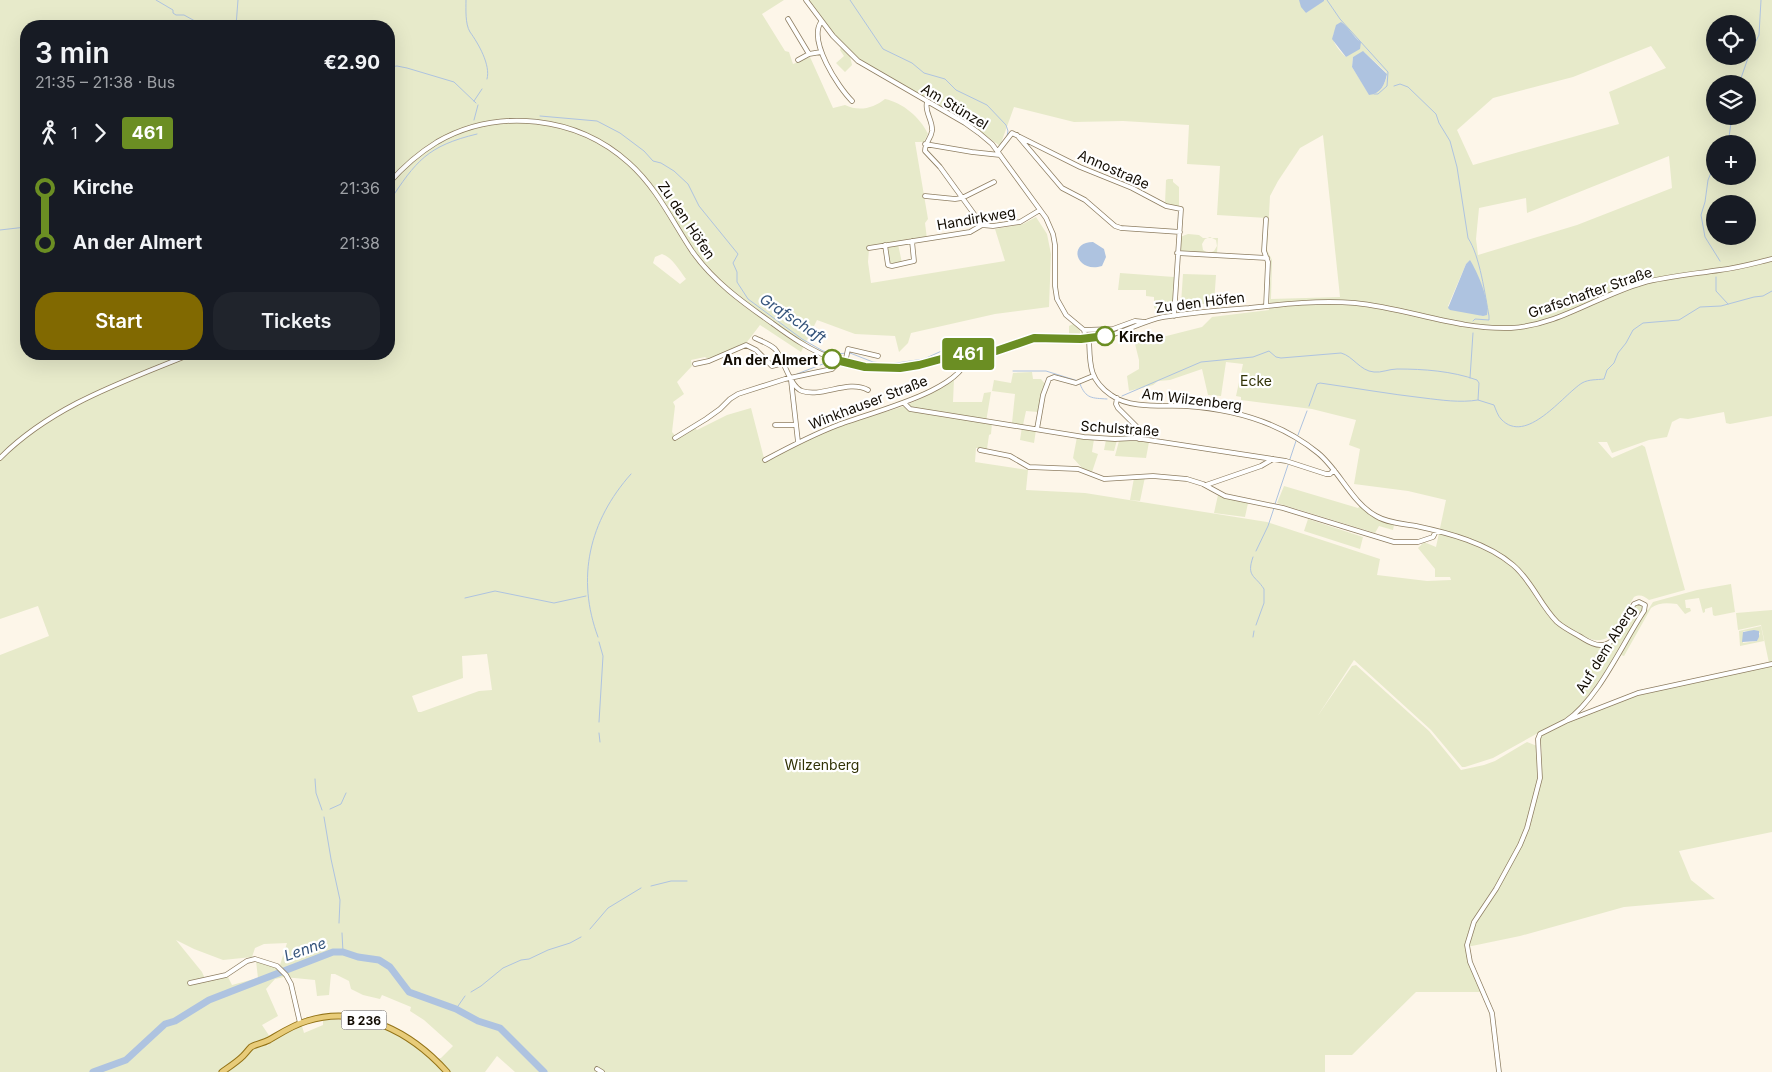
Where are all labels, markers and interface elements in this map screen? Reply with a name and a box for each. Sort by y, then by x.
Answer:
map controls [1706,15,1756,245]
button: locate [1706,15,1756,65]
text: 3 min [35,36,110,70]
text: €2.90 [324,51,380,74]
text: 21:35 – 21:38 · Bus [35,72,175,92]
button: layers [1706,75,1756,125]
street label: Am Stünzel [918,79,992,133]
icon: walk [35,119,63,147]
icon: forward [86,119,114,147]
text: 461 [132,122,163,143]
text: 1 [71,123,78,143]
button: + [1706,135,1756,185]
street label: Annostraße [1076,146,1152,192]
text: Kirche [73,176,134,199]
text: 21:36 [339,178,380,198]
street label: Zu den Höfen [655,178,719,262]
button: − [1706,195,1756,245]
street label: Handirkweg [935,203,1017,233]
text: An der Almert [73,231,202,254]
text: 21:38 [339,233,380,253]
street label: Grafschafter Straße [1526,263,1654,321]
street label: Zu den Höfen [1154,288,1246,316]
water label: Grafschaft [756,289,831,348]
button: Start [35,292,203,350]
button: Tickets [213,292,380,350]
marker: Kirche [1095,326,1115,346]
place label: Kirche [1119,328,1164,345]
line badge: 461 [939,338,997,370]
text: 461 [952,343,984,364]
marker: An der Almert [822,349,842,369]
place label: An der Almert [723,351,818,368]
street label: Winkhauser Straße [806,372,930,432]
park label: Ecke [1240,372,1272,389]
street label: Am Wilzenberg [1141,384,1243,414]
street label: Schulstraße [1080,417,1160,439]
street label: Auf dem Aberg [1571,602,1639,696]
park label: Wilzenberg [785,756,859,773]
water label: Lenne [281,933,329,965]
road number: B 236 [342,1010,386,1030]

